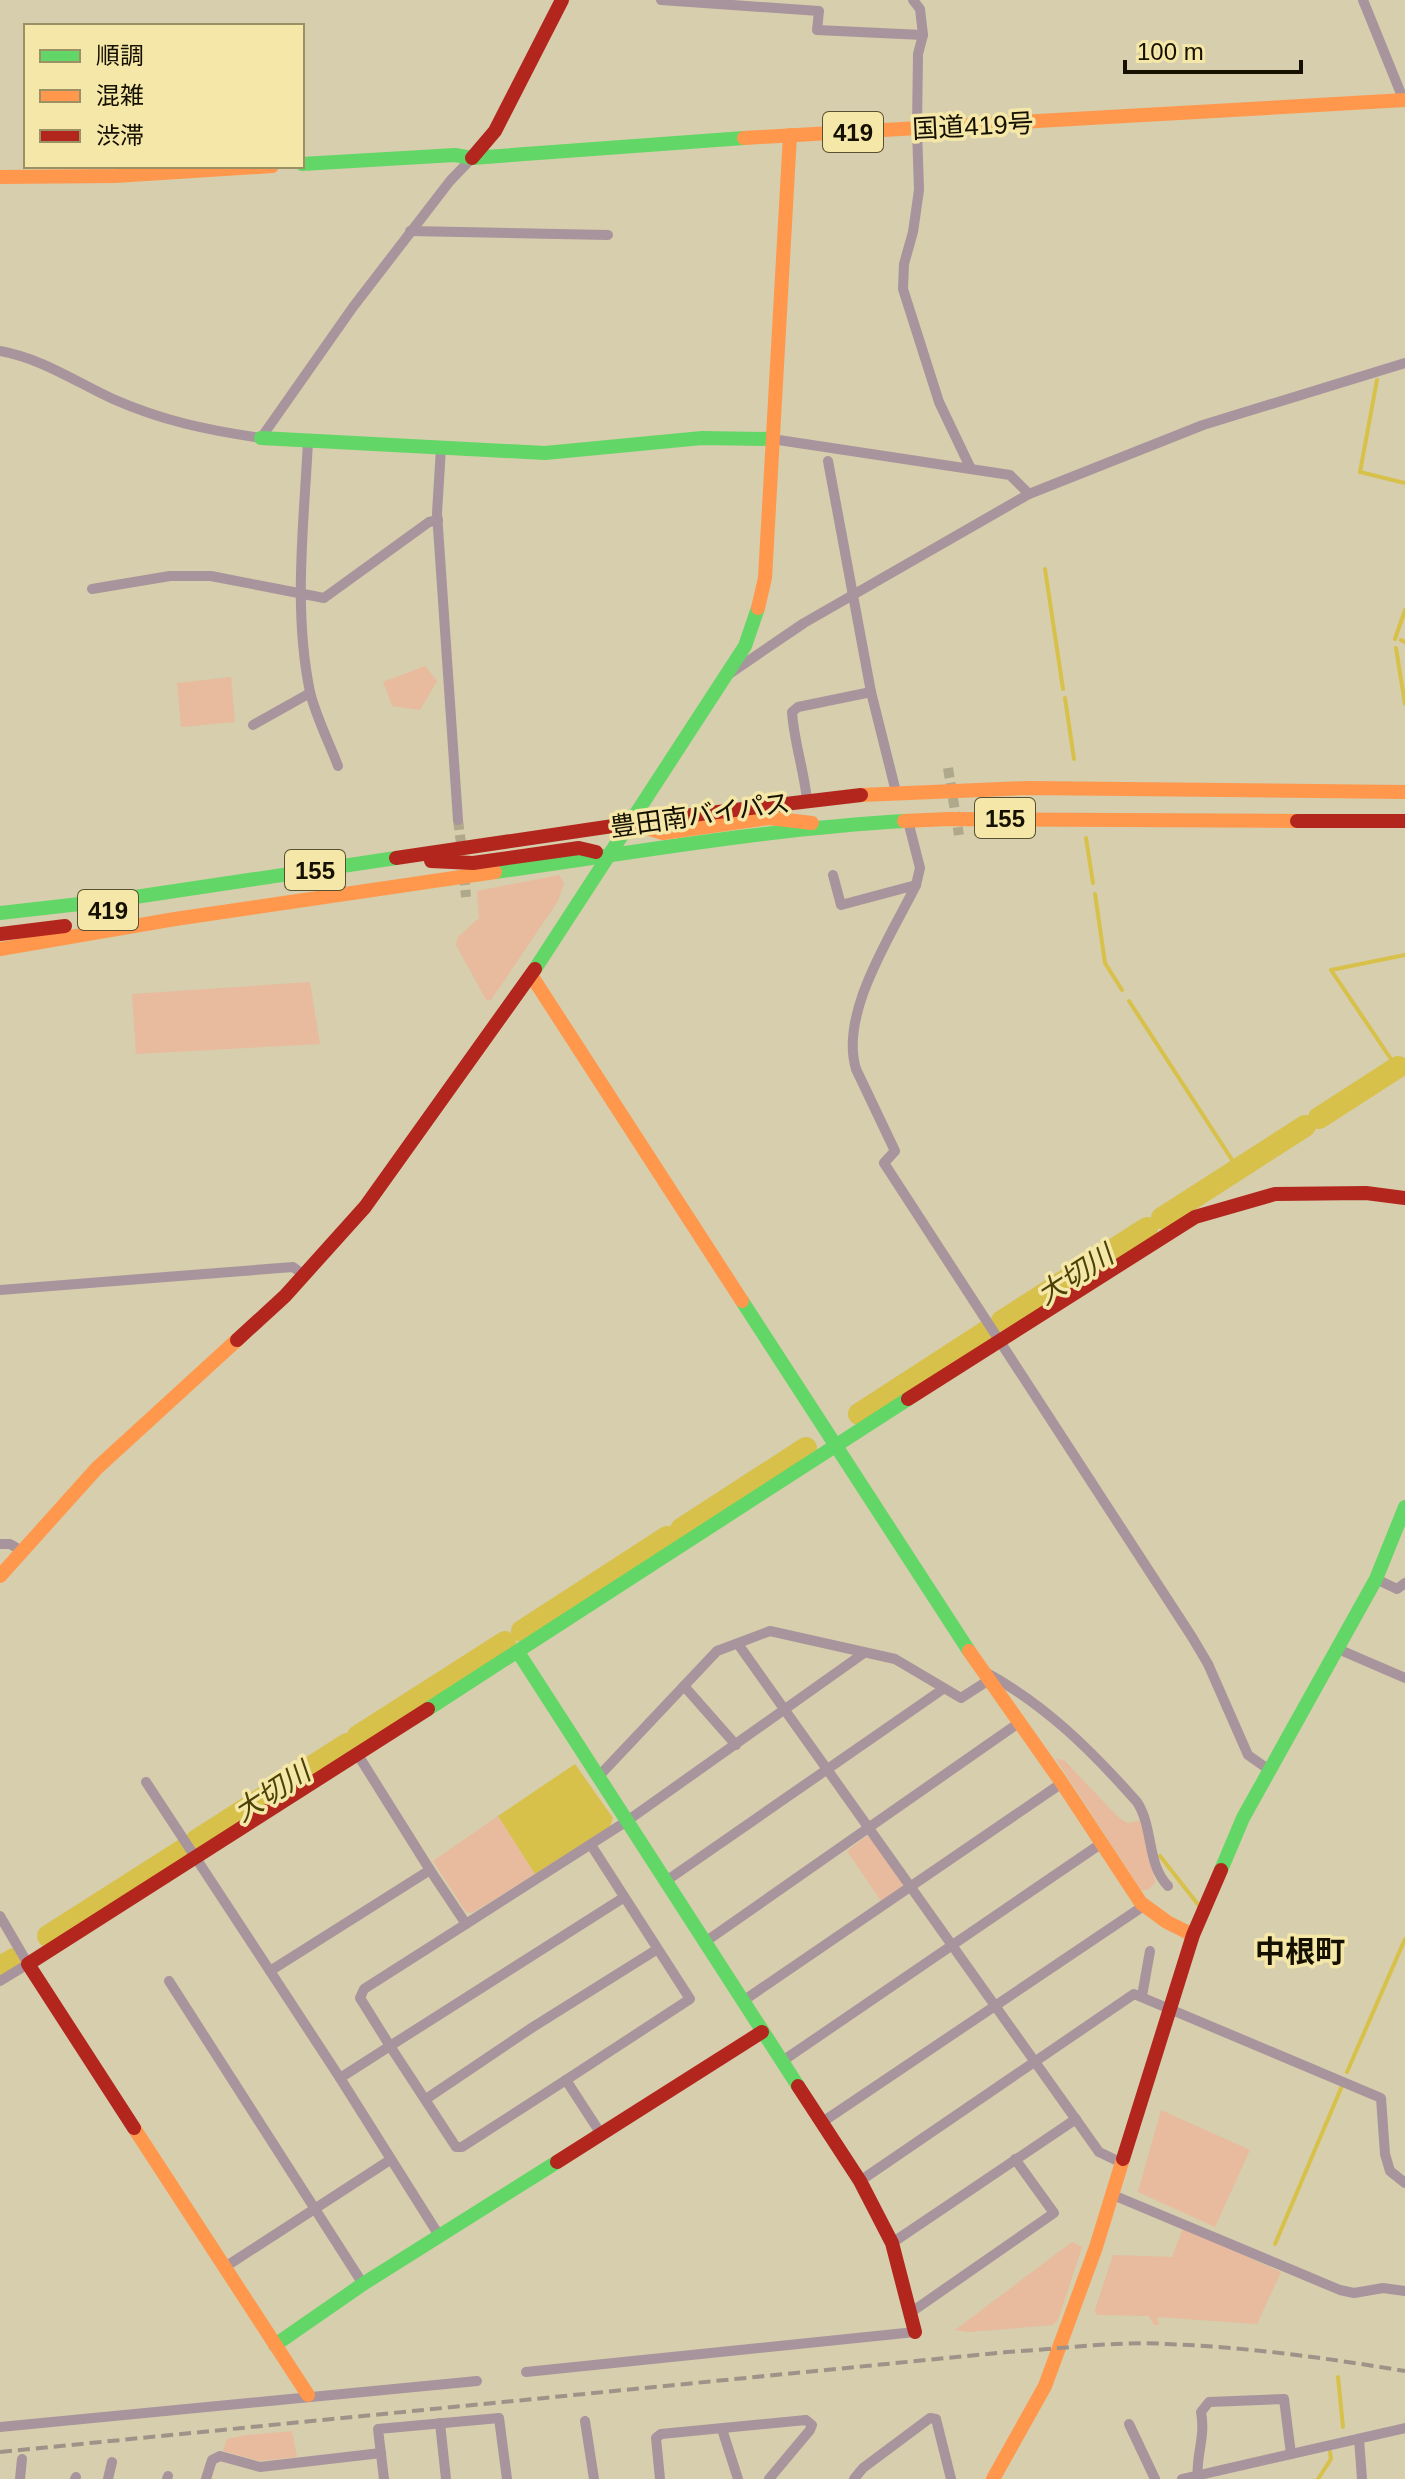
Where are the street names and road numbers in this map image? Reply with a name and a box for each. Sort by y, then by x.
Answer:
street label: 国道419号 [912,108,1034,144]
road number: 419 [823,112,883,152]
street label: 豊田南バイパス [608,788,792,842]
road number: 155 [975,798,1035,838]
road number: 155 [285,850,345,890]
road number: 419 [78,890,138,930]

